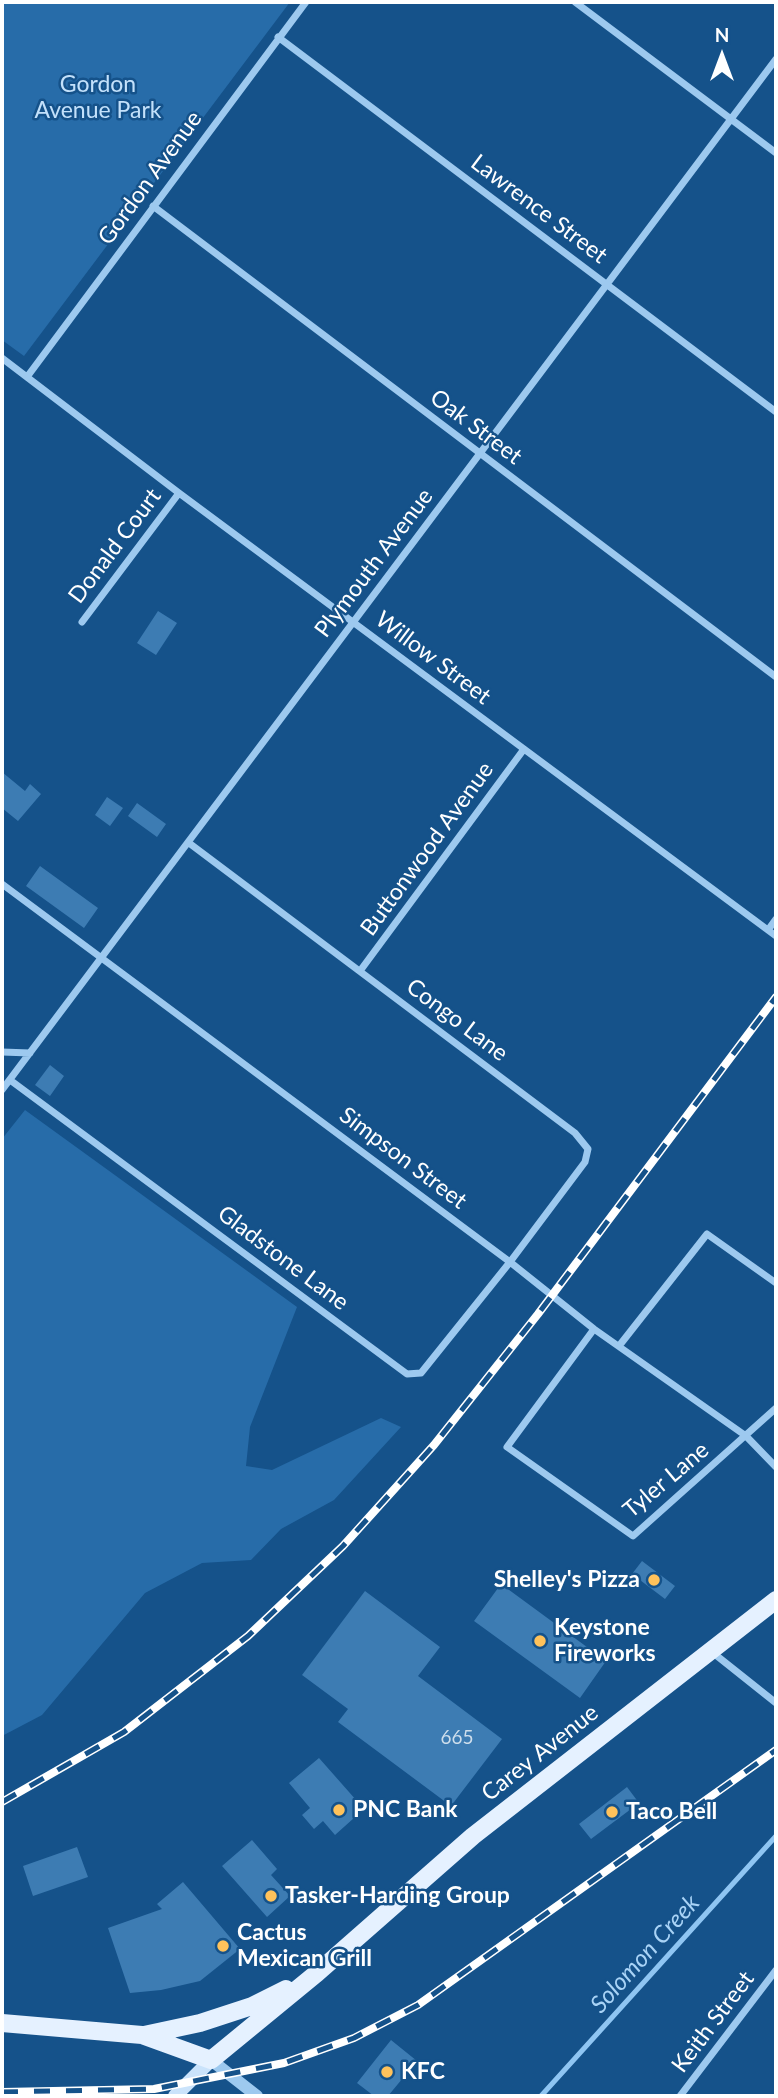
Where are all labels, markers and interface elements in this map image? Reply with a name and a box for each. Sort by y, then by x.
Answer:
north arrow [687,21,757,91]
text: N [715,23,729,46]
park label: Gordon Avenue Park [35,71,161,125]
street label: Gordon Avenue [92,106,208,250]
street label: Lawrence Street [465,149,613,269]
street label: Oak Street [425,384,527,470]
street label: Donald Court [63,483,167,609]
street label: Plymouth Avenue [309,483,439,643]
street label: Willow Street [370,606,496,710]
street label: Buttonwood Avenue [355,757,499,941]
street label: Congo Lane [401,973,513,1067]
street label: Simpson Street [334,1101,472,1215]
street label: Gladstone Lane [212,1200,354,1316]
street label: Tyler Lane [617,1436,715,1524]
place label: Shelley's Pizza [494,1566,640,1594]
marker: Shelley's Pizza [646,1572,662,1588]
place label: Keystone Fireworks [554,1614,656,1668]
marker: Keystone Fireworks [532,1633,548,1649]
street label: Carey Avenue [476,1699,604,1807]
house number: 665 [440,1727,474,1749]
place label: PNC Bank [353,1796,458,1824]
place label: Taco Bell [626,1798,717,1826]
marker: PNC Bank [331,1802,347,1818]
marker: Taco Bell [604,1804,620,1820]
place label: Tasker-Harding Group [285,1882,510,1910]
marker: Tasker-Harding Group [263,1888,279,1904]
water label: Solomon Creek [584,1889,706,2019]
place label: Cactus Mexican Grill [237,1919,372,1973]
marker: Cactus Mexican Grill [215,1938,231,1954]
street label: Keith Street [666,1966,760,2078]
place label: KFC [401,2058,445,2086]
marker: KFC [379,2064,395,2080]

